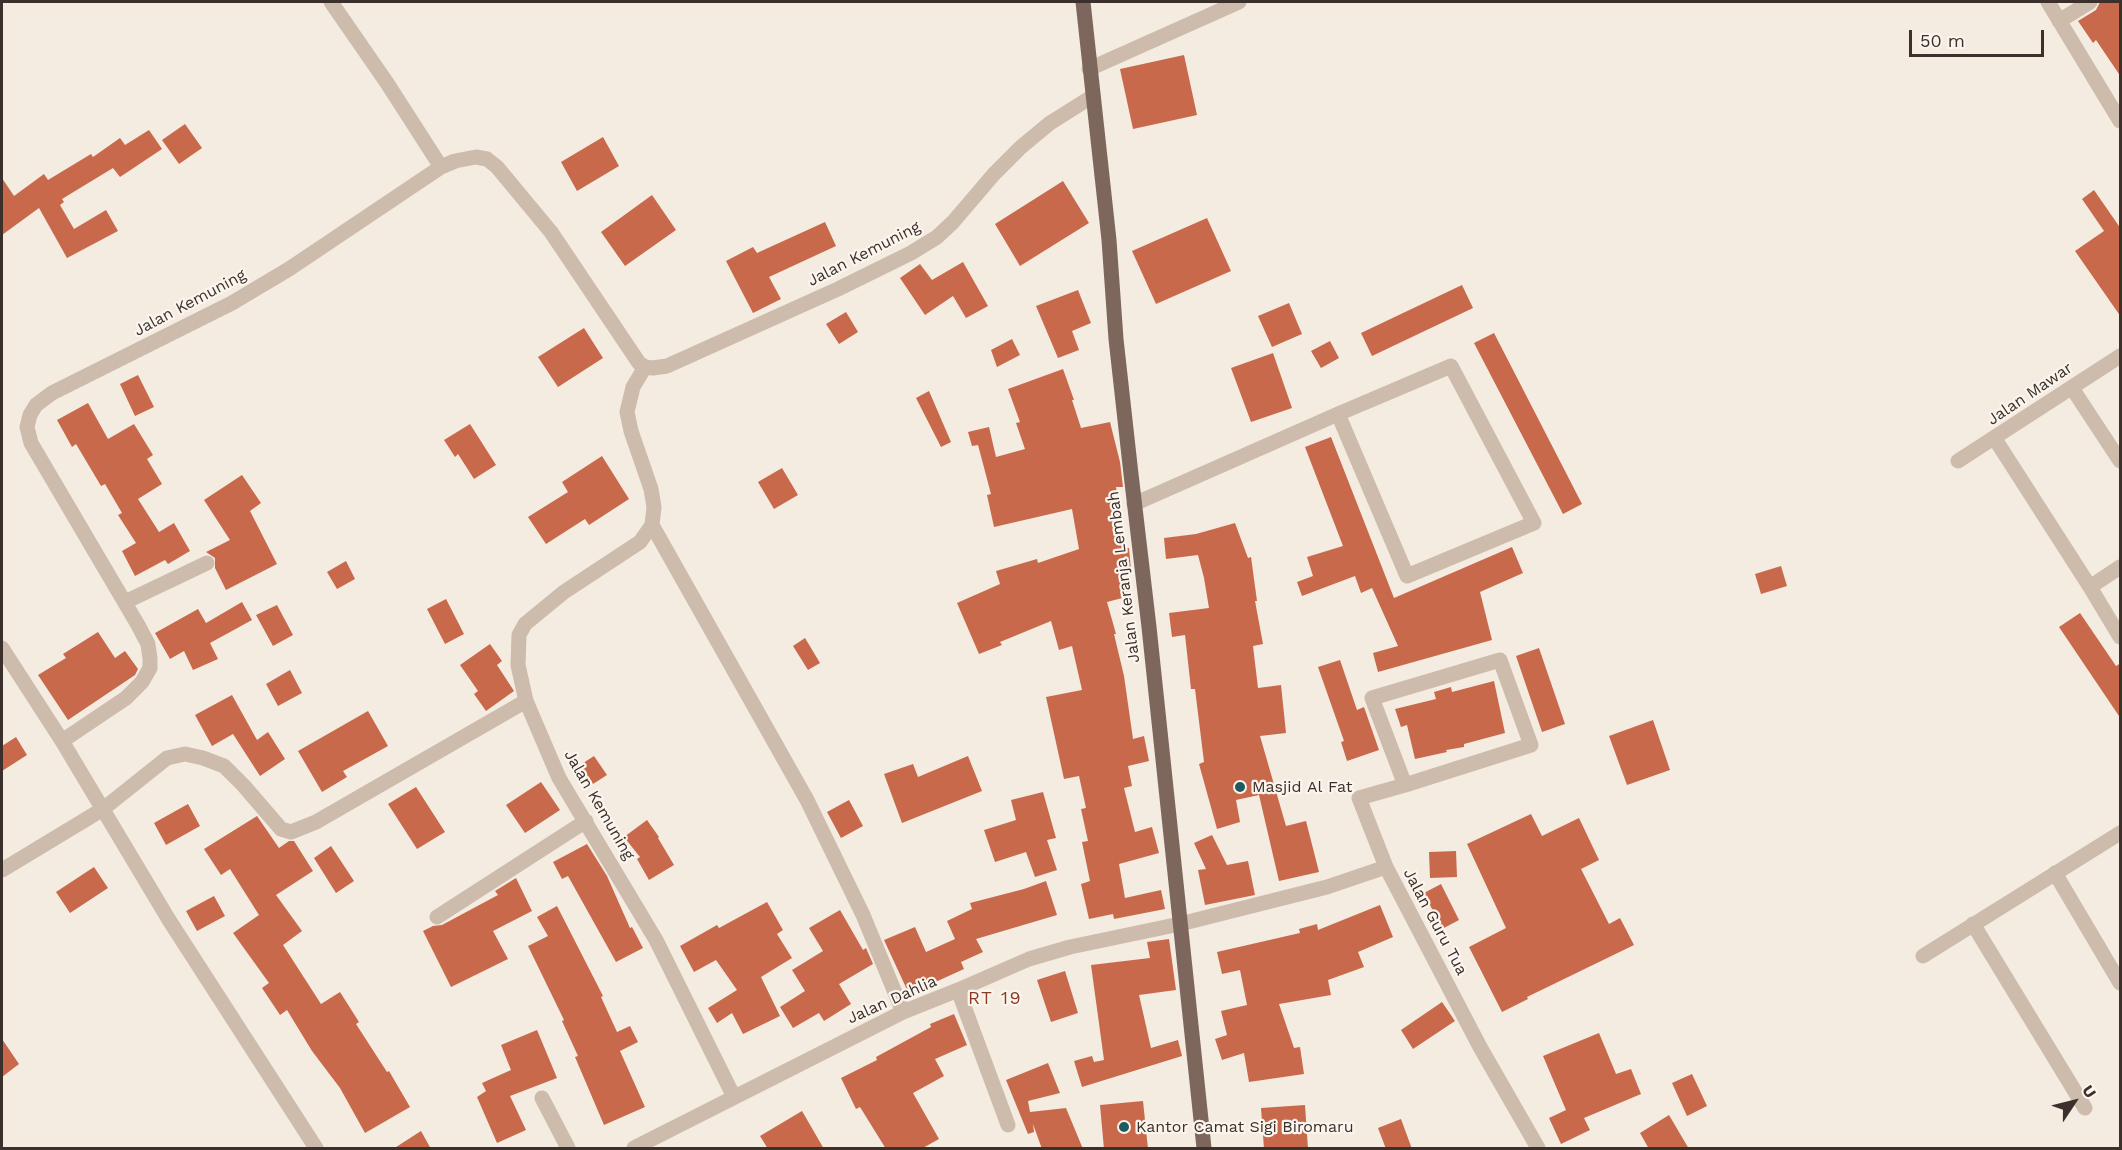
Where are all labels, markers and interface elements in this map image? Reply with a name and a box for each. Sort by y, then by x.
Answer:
scale bar [1912,18,2047,56]
text: 50 m [1920,30,1965,51]
street label: Jalan Kemuning [804,217,924,291]
street label: Jalan Kemuning [131,265,249,341]
street label: Jalan Mawar [1984,359,2076,429]
street label: Jalan Keranja Lembah [1104,490,1144,664]
street label: Jalan Kemuning [560,747,638,863]
place label: Masjid Al Fat [1252,777,1352,797]
marker: Masjid Al Fat [1233,780,1247,794]
street label: Jalan Guru Tua [1399,865,1471,979]
street label: Jalan Dahlia [844,972,940,1028]
district label: RT 19 [968,988,1022,1010]
north arrow [2044,1072,2104,1132]
text: U [2078,1081,2100,1101]
place label: Kantor Camat Sigi Biromaru [1136,1117,1354,1137]
marker: Kantor Camat Sigi Biromaru [1117,1120,1131,1134]

